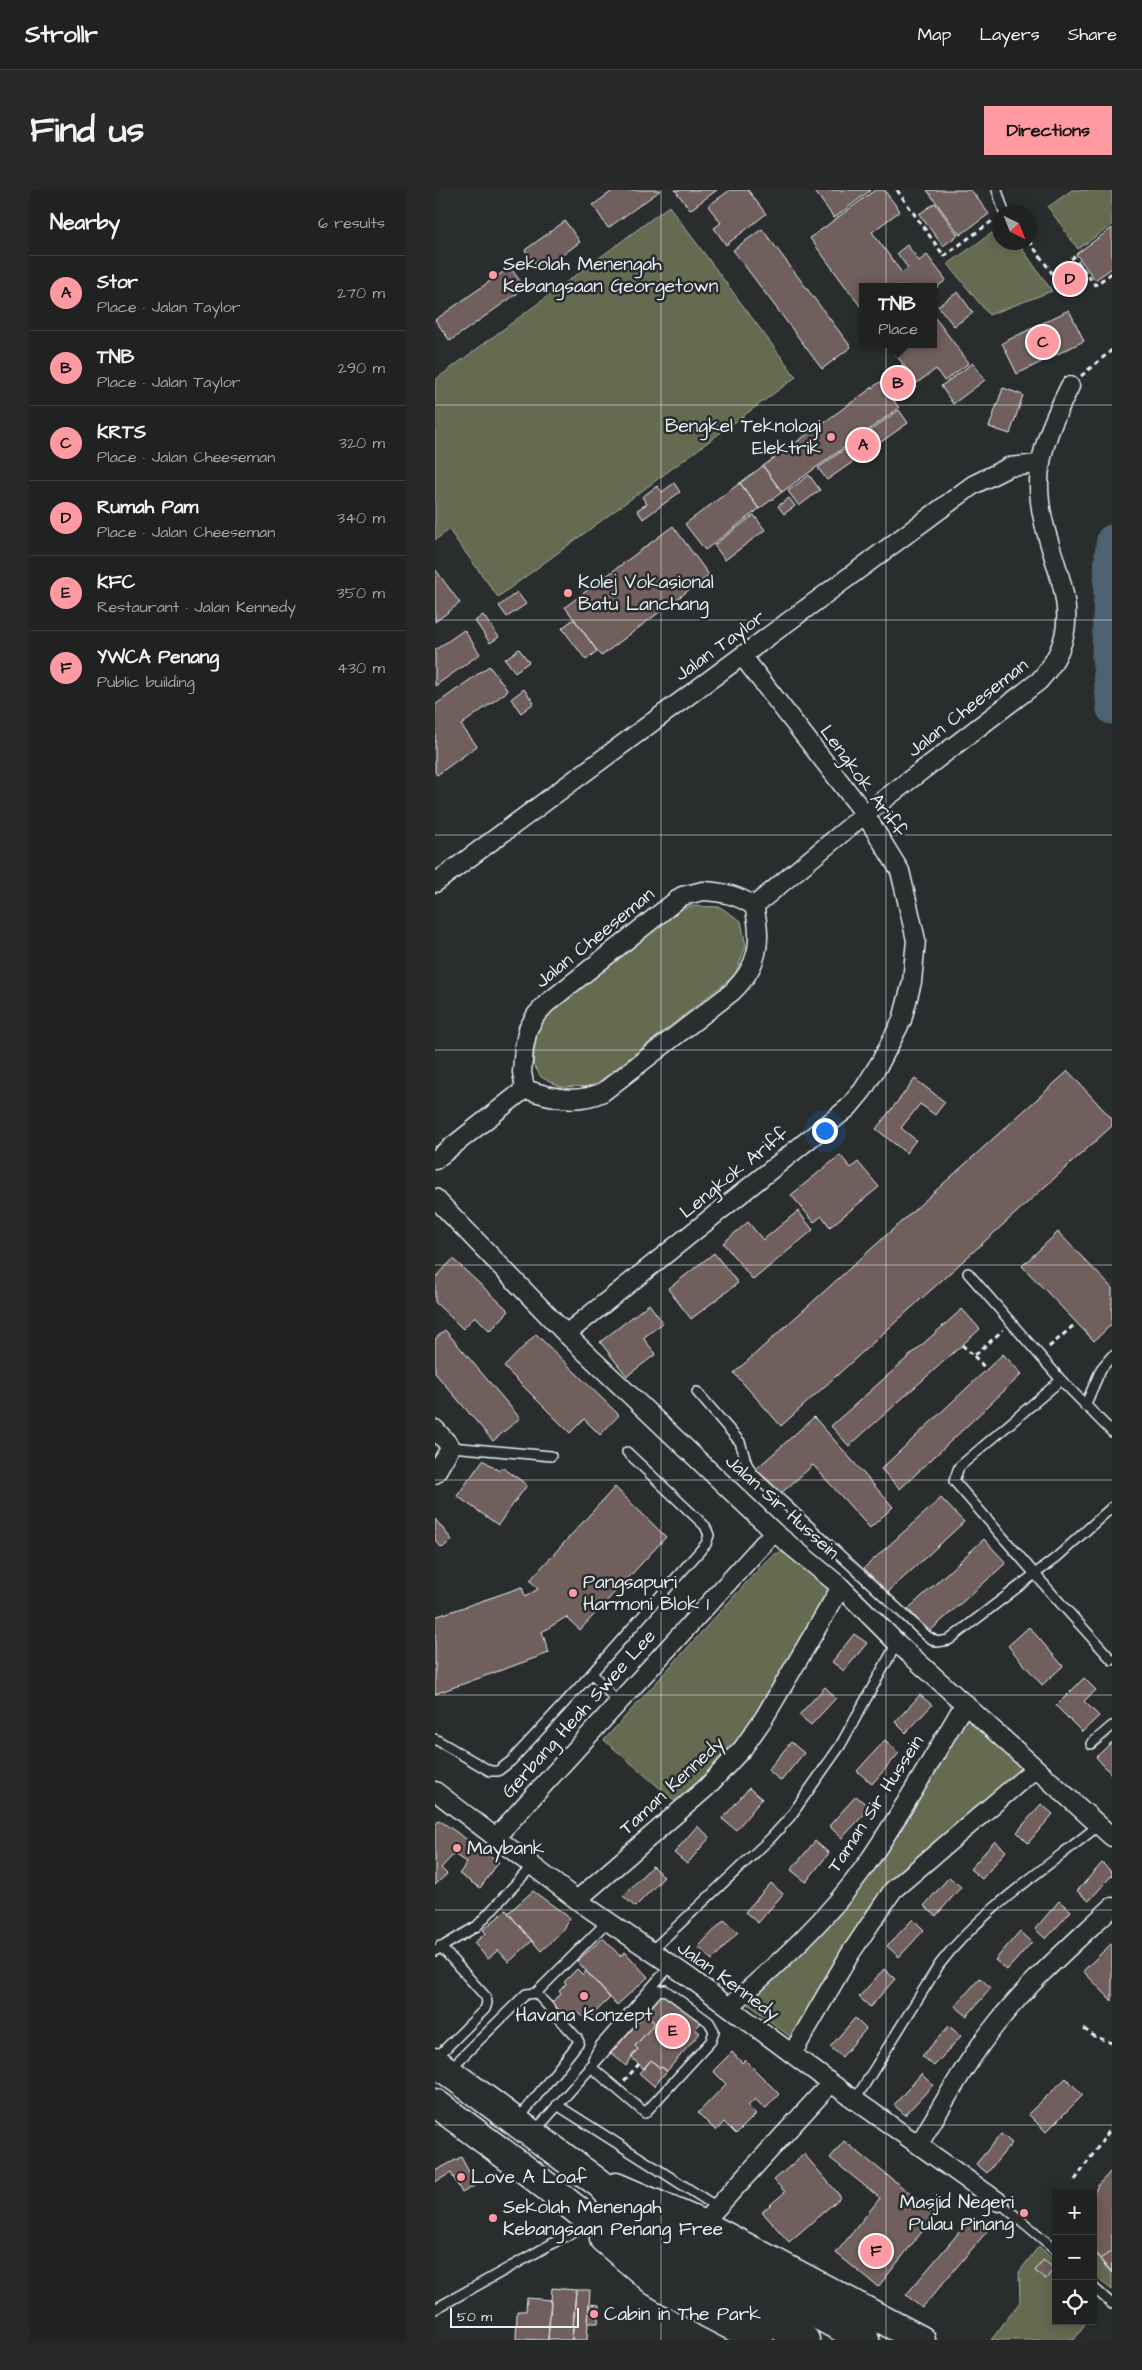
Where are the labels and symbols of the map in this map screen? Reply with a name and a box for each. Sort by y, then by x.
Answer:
north arrow [992,205,1037,250]
place label: Sekolah Menengah Kebangsaan Georgetown [503,251,718,301]
pin: D [1054,260,1086,298]
marker: Sekolah Menengah Kebangsaan Georgetown [487,269,499,281]
pin: C [1027,323,1059,361]
pin: B [882,364,914,402]
place label: Bengkel Teknologi Elektrik [665,413,821,462]
pin: A [847,426,879,464]
marker: Bengkel Teknologi Elektrik [825,431,837,443]
place label: Kolej Vokasional Batu Lanchang [578,569,714,619]
marker: Kolej Vokasional Batu Lanchang [562,587,574,599]
street label: Jalan Taylor [669,604,772,689]
street label: Jalan Cheeseman [902,652,1034,764]
street label: Lengkok Ariff [812,719,913,844]
street label: Jalan Cheeseman [530,881,660,995]
your location [812,1118,838,1144]
street label: Lengkok Ariff [674,1120,795,1226]
street label: Jalan Sir Hussein [719,1448,845,1566]
place label: Pangsapuri Harmoni Blok 1 [583,1569,710,1618]
marker: Pangsapuri Harmoni Blok 1 [567,1587,579,1599]
street label: Gerbang Heah Swee Lee [496,1624,663,1805]
street label: Taman Kennedy [614,1730,731,1842]
street label: Taman Sir Hussein [821,1730,931,1878]
place label: Maybank [467,1835,545,1863]
marker: Maybank [451,1842,463,1854]
street label: Jalan Kennedy [671,1935,785,2029]
marker: Havana Konzept [578,1990,590,2002]
place label: Havana Konzept [515,2002,653,2029]
pin: E [657,2012,689,2050]
place label: Love A Loaf [471,2164,588,2191]
marker: Love A Loaf [455,2171,467,2183]
place label: Masjid Negeri Pulau Pinang [900,2189,1014,2239]
place label: Sekolah Menengah Kebangsaan Penang Free [503,2194,723,2244]
marker: Masjid Negeri Pulau Pinang [1018,2207,1030,2219]
marker: Sekolah Menengah Kebangsaan Penang Free [487,2212,499,2224]
pin: F [860,2232,892,2270]
place label: Cabin in The Park [604,2301,761,2328]
scale bar [450,2305,579,2328]
marker: Cabin in The Park [588,2308,600,2320]

